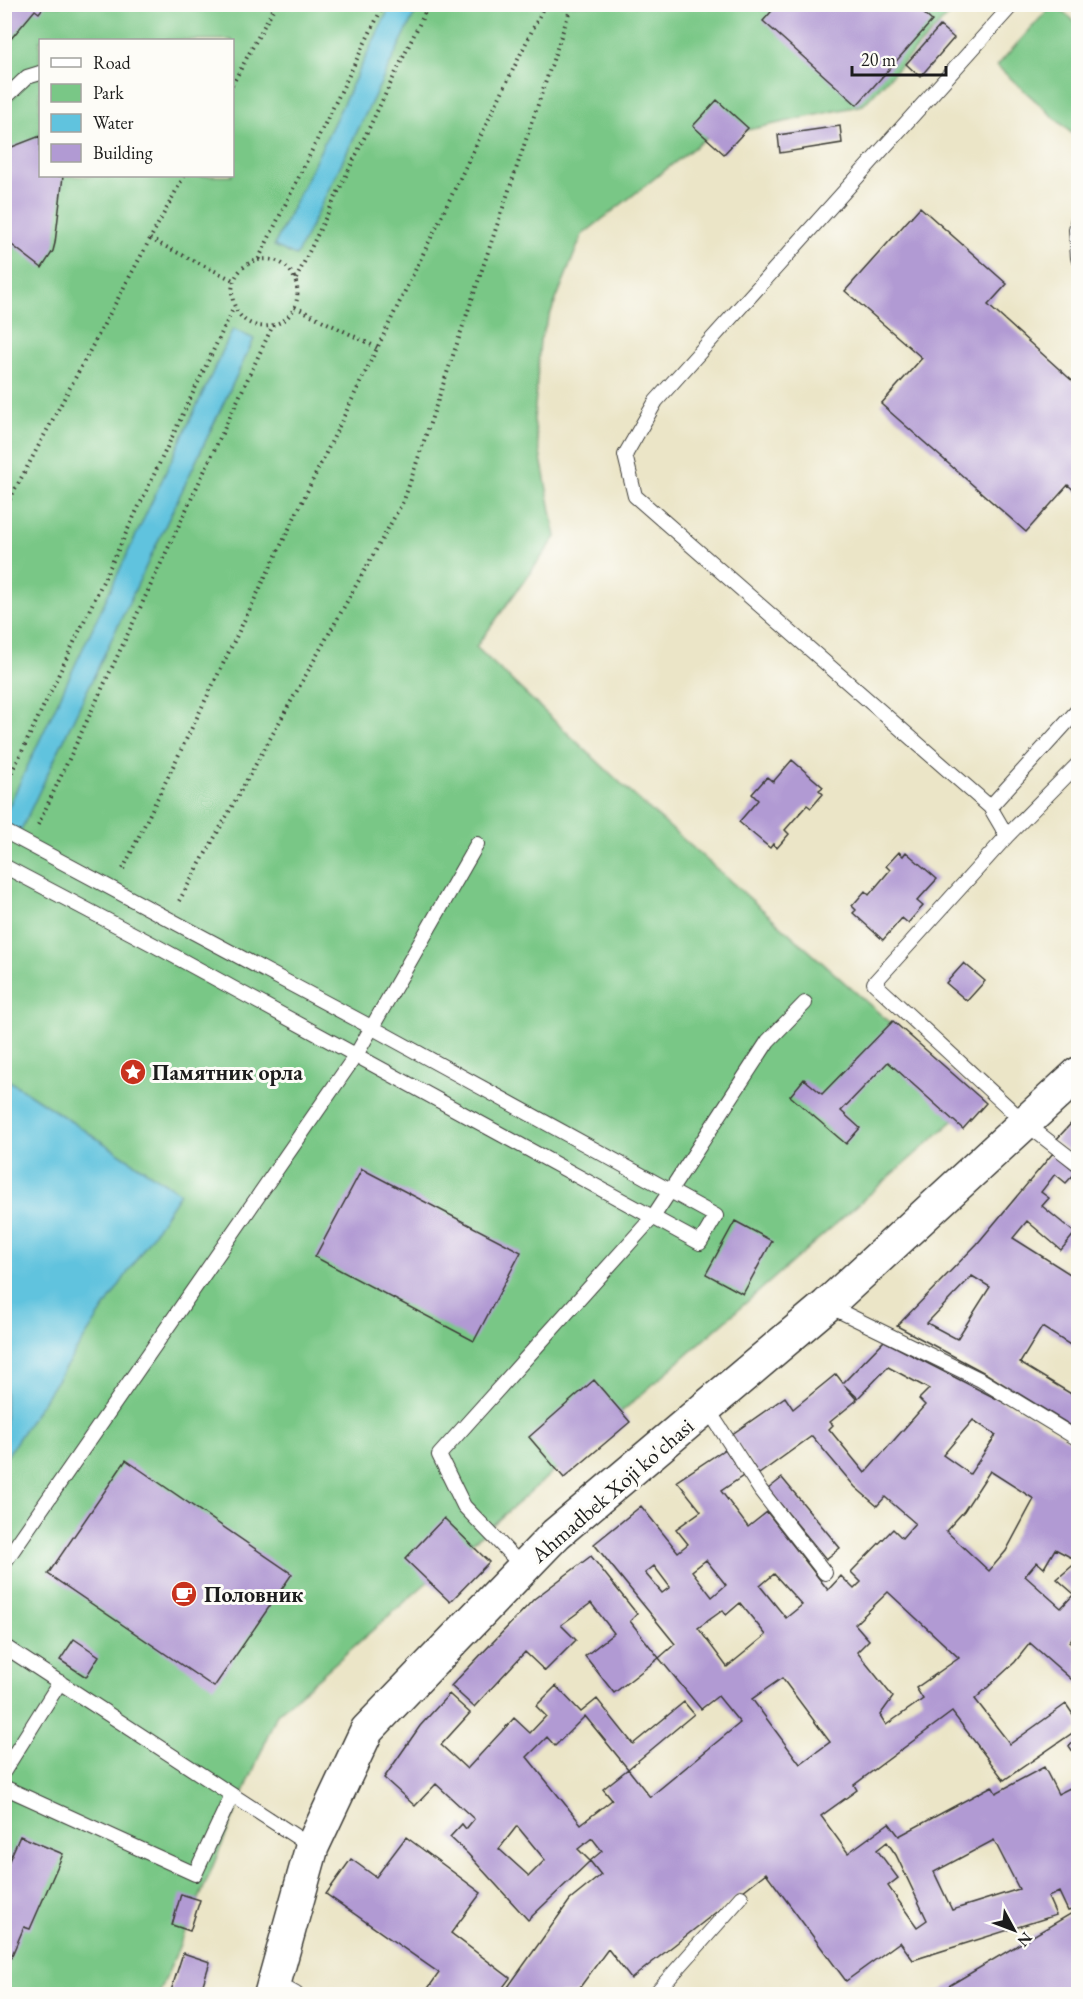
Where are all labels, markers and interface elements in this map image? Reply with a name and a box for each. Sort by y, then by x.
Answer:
legend [39,39,234,177]
scale bar [852,39,946,77]
text: 20 m [861,48,896,71]
text: Road [93,51,132,74]
text: Park [93,81,124,104]
text: Water [93,111,134,134]
text: Building [93,141,153,164]
place icon: Памятник орла [118,1057,148,1087]
place label: Памятник орла [152,1058,303,1087]
street label: Ahmadbek Xoji ko'chasi [524,1412,700,1570]
cafe icon: Половник [169,1579,199,1609]
place label: Половник [204,1580,304,1609]
north arrow [984,1900,1044,1960]
text: N [1013,1928,1037,1951]

